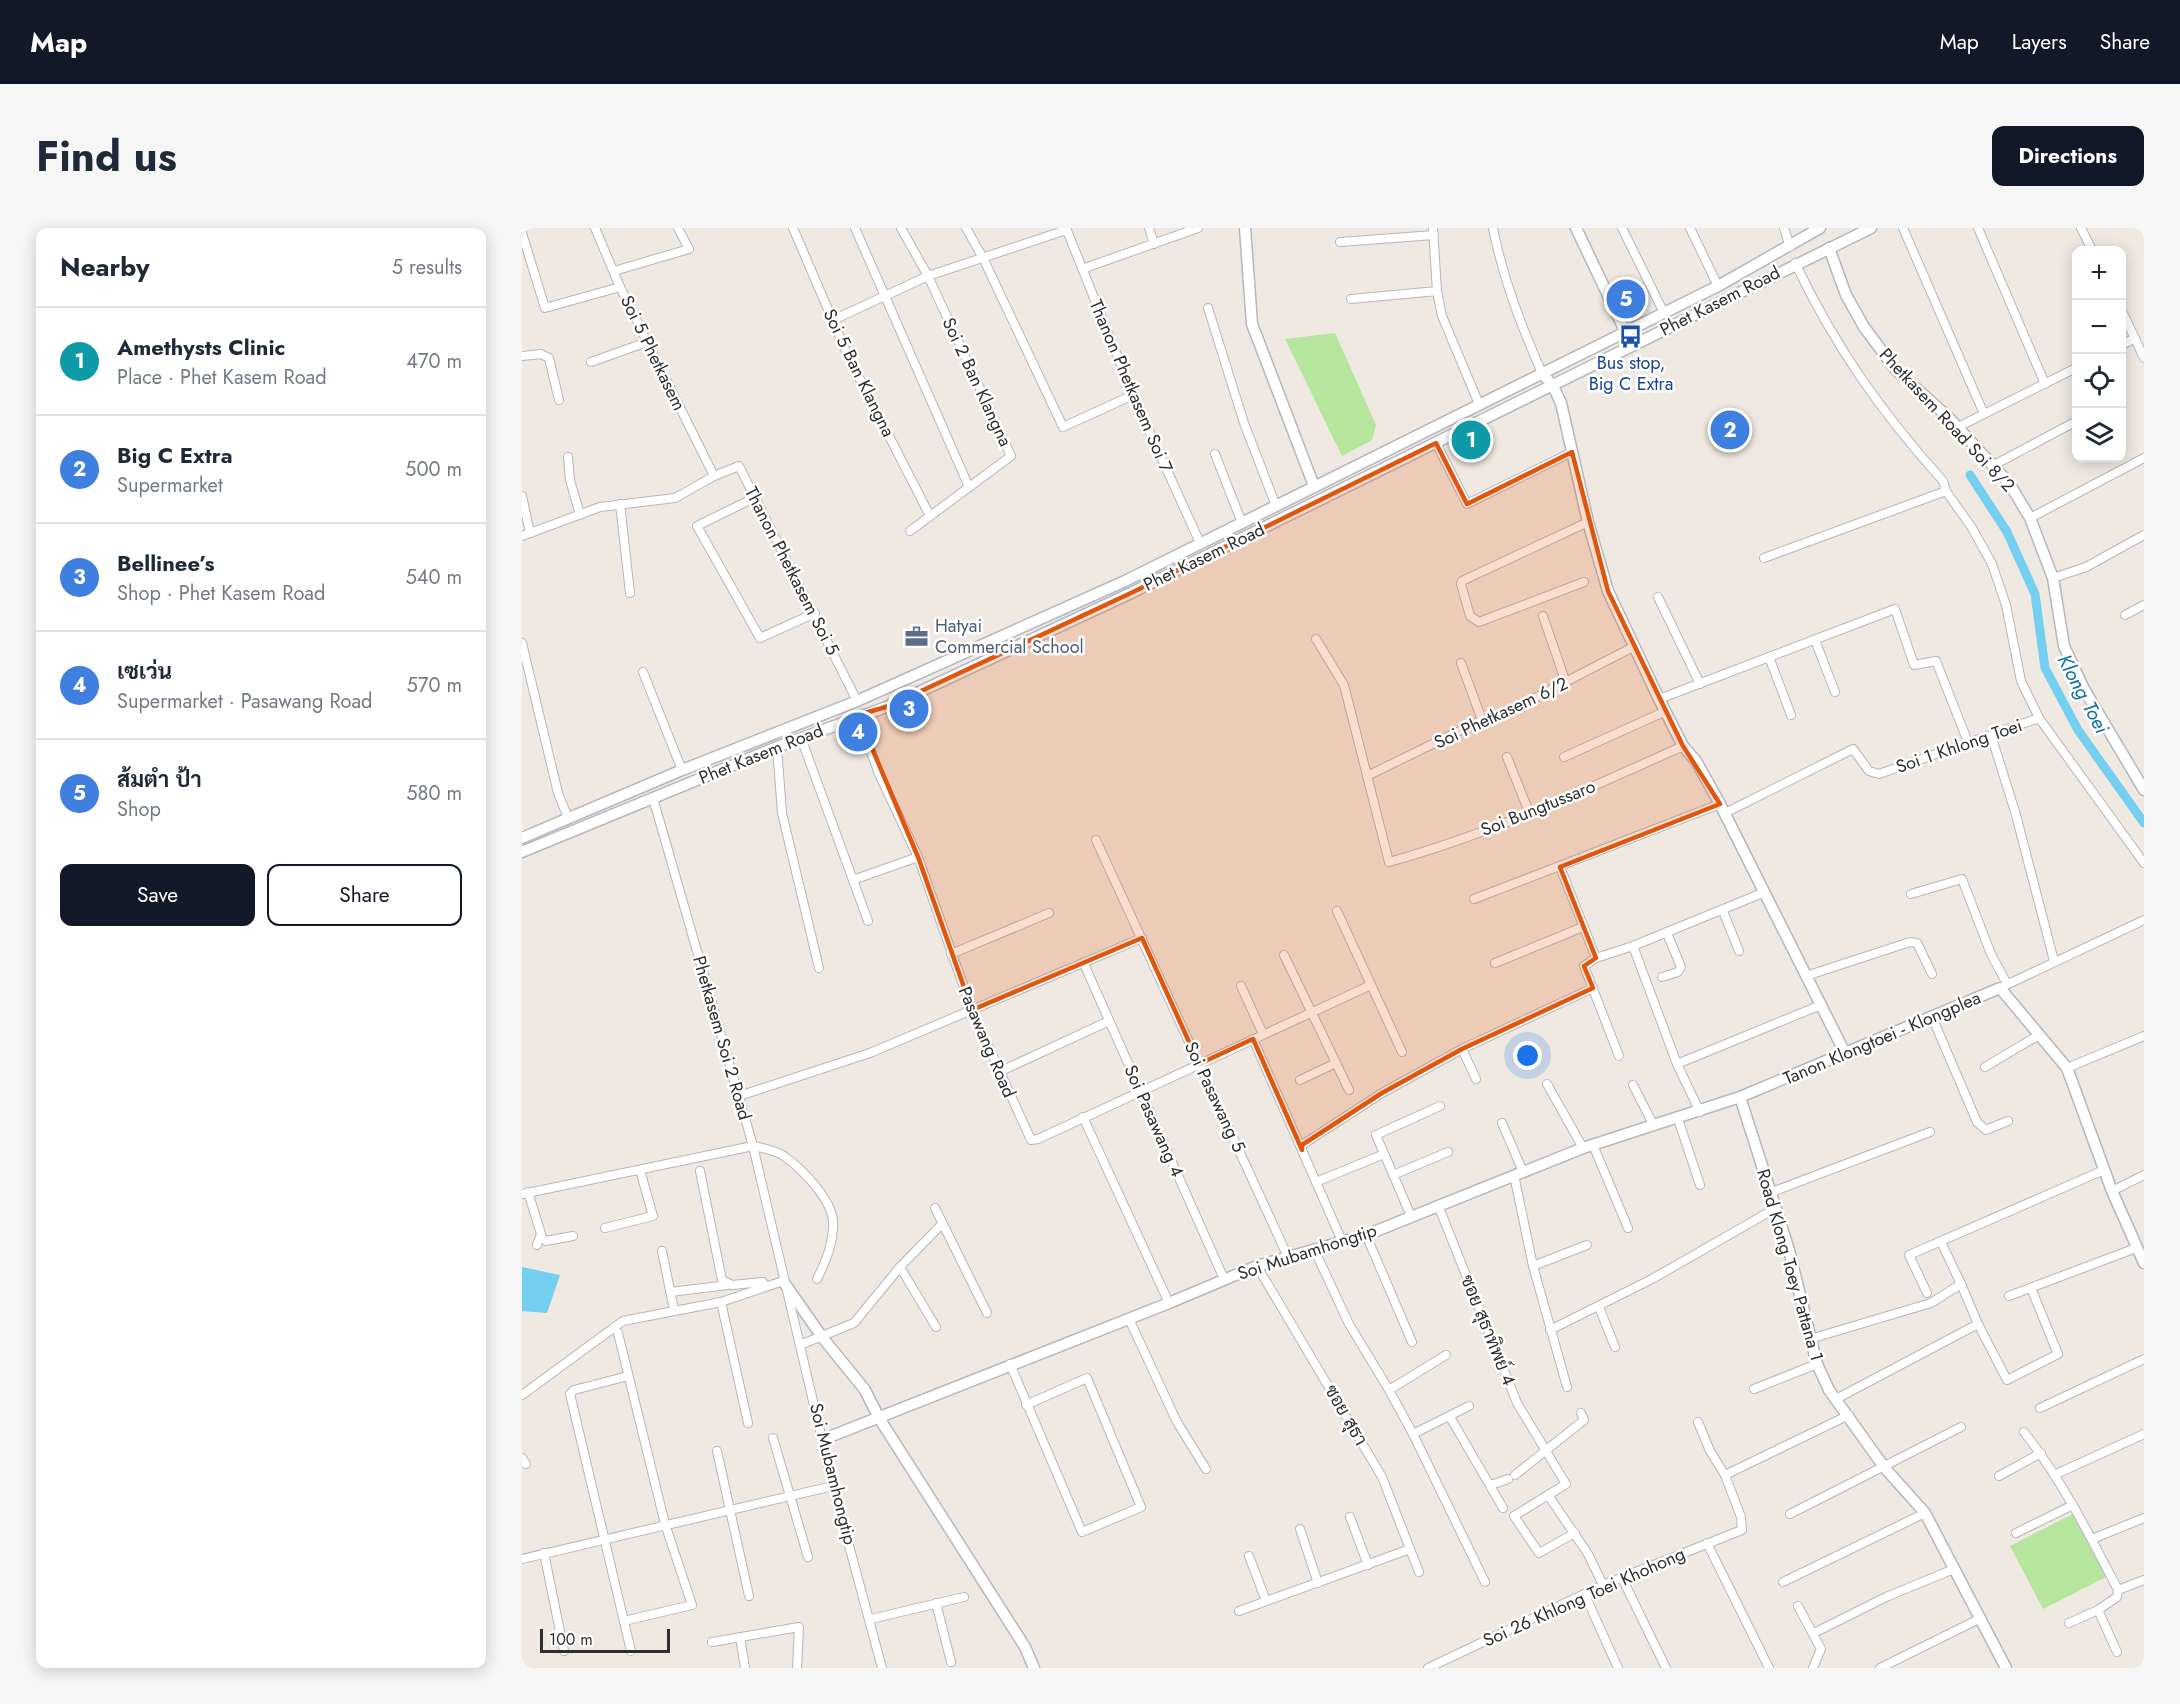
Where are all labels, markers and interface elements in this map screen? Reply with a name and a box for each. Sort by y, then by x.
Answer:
text: Map [30,22,87,63]
text: Map [1940,27,1979,57]
text: Layers [2012,27,2067,57]
text: Share [2100,27,2150,57]
text: Find us [36,126,177,187]
button: Directions [1992,126,2144,186]
map controls [2072,246,2126,462]
button: + [2072,246,2126,300]
text: Nearby [60,248,149,286]
text: 5 results [392,253,462,282]
street label: Phet Kasem Road [1655,259,1785,343]
pin: 5 [1606,276,1646,322]
street label: Soi 5 Phetkasem [614,291,692,415]
street label: Thanon Phetkasem Soi 7 [1083,296,1179,477]
button: − [2072,300,2126,354]
street label: Soi 5 Ban Klangna [817,305,901,441]
street label: Soi 2 Ban Klangna [936,313,1018,451]
bus stop icon: Bus stop, Big C Extra [1618,324,1644,350]
text: Amethysts Clinic [117,331,285,363]
street label: Phetkasem Road Soi 8/2 [1873,342,2021,498]
text: 1 [74,347,85,376]
text: 470 m [406,347,462,376]
place label: Bus stop, Big C Extra [1589,350,1673,397]
button: locate [2072,354,2126,408]
text: Place · Phet Kasem Road [117,363,327,392]
pin: 2 [1710,408,1750,452]
button: layers [2072,408,2126,462]
pin: 1 [1452,418,1490,462]
text: Big C Extra [117,439,233,471]
text: 2 [73,455,86,484]
text: 500 m [405,455,462,484]
text: Supermarket [117,471,223,500]
street label: Thanon Phetkasem Soi 5 [738,482,846,660]
street label: Phet Kasem Road [1139,516,1269,598]
text: Bellinee’s [117,547,214,579]
text: 3 [73,563,86,592]
text: 540 m [405,563,462,592]
text: Shop · Phet Kasem Road [117,579,325,608]
place label: Hatyai Commercial School [935,613,1084,660]
office icon: Hatyai Commercial School [904,623,930,649]
water label: Klong Toei [2050,649,2116,740]
text: เซเว่น [117,655,172,687]
text: 4 [73,671,86,700]
text: 570 m [407,671,462,700]
street label: Soi Phetkasem 6/2 [1430,671,1572,755]
pin: 3 [890,686,928,732]
text: Supermarket · Pasawang Road [117,687,373,716]
pin: 4 [838,710,878,754]
street label: Soi 1 Khlong Toei [1892,712,2026,780]
street label: Phet Kasem Road [695,717,827,791]
text: ส้มตำ ป้า [117,763,202,795]
street label: Soi Bungtussaro [1477,773,1599,843]
text: 5 [73,779,86,808]
text: 580 m [406,779,462,808]
text: Shop [117,795,161,824]
button: Save [60,864,255,926]
button: Share [267,864,462,926]
street label: Phetkasem Soi 2 Road [686,953,758,1123]
street label: Pasawang Road [952,982,1022,1102]
street label: Tanon Klongtoei - Klongplea [1779,985,1985,1091]
street label: Soi Pasawang 5 [1178,1037,1252,1157]
your location [1513,1041,1542,1070]
street label: Soi Pasawang 4 [1118,1061,1190,1181]
street label: Road Klong Toey Pattana 1 [1750,1166,1830,1364]
street label: Soi Mubamhongtip [1234,1217,1380,1287]
street label: ซอย สุธาทิพย์ 4 [1454,1271,1522,1389]
street label: ซอย สุธา [1318,1380,1374,1450]
street label: Soi Mubamhongtip [803,1401,863,1547]
street label: Soi 26 Khlong Toei Khohong [1479,1541,1689,1653]
scale bar [540,1626,670,1654]
text: 100 m [549,1628,593,1651]

